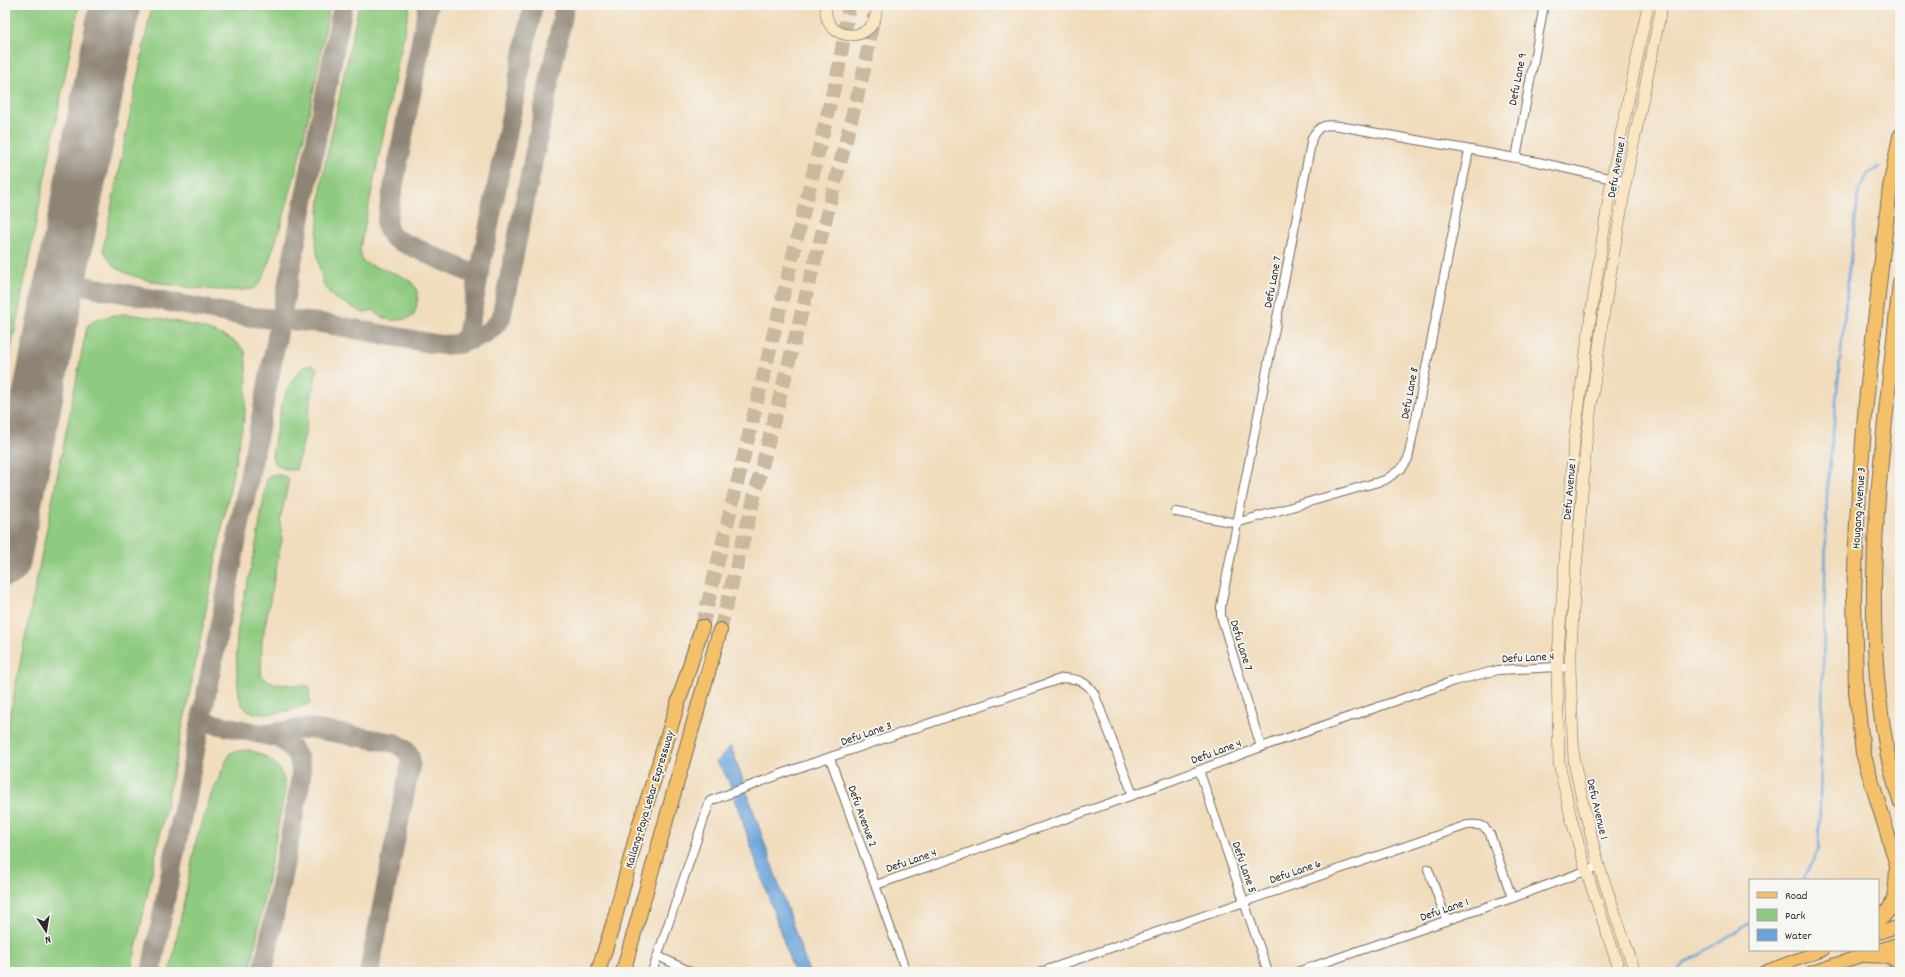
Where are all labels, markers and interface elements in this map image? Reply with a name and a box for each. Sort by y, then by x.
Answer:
street label: Defu Lane 9 [1505,52,1532,107]
street label: Defu Avenue 1 [1604,135,1631,199]
street label: Defu Lane 7 [1260,255,1287,310]
street label: Defu Lane 8 [1397,366,1424,421]
street label: Defu Avenue 1 [1559,458,1582,521]
street label: Hougang Avenue 3 [1848,467,1871,550]
street label: Defu Lane 7 [1225,618,1256,673]
street label: Defu Lane 4 [1501,649,1555,668]
street label: Defu Lane 3 [839,718,894,751]
street label: Kallang-Paya Lebar Expressway [621,727,680,871]
street label: Defu Lane 4 [1189,735,1244,769]
street label: Defu Avenue 1 [1581,777,1612,841]
street label: Defu Avenue 2 [843,783,881,850]
street label: Defu Lane 5 [1227,840,1260,895]
street label: Defu Lane 4 [884,845,939,878]
street label: Defu Lane 6 [1267,856,1324,889]
legend [1749,879,1879,951]
text: Road [1785,888,1807,905]
street label: Defu Lane 1 [1418,894,1471,927]
text: Park [1785,908,1806,925]
north arrow [26,911,66,951]
text: Water [1785,928,1812,945]
text: N [43,930,52,947]

